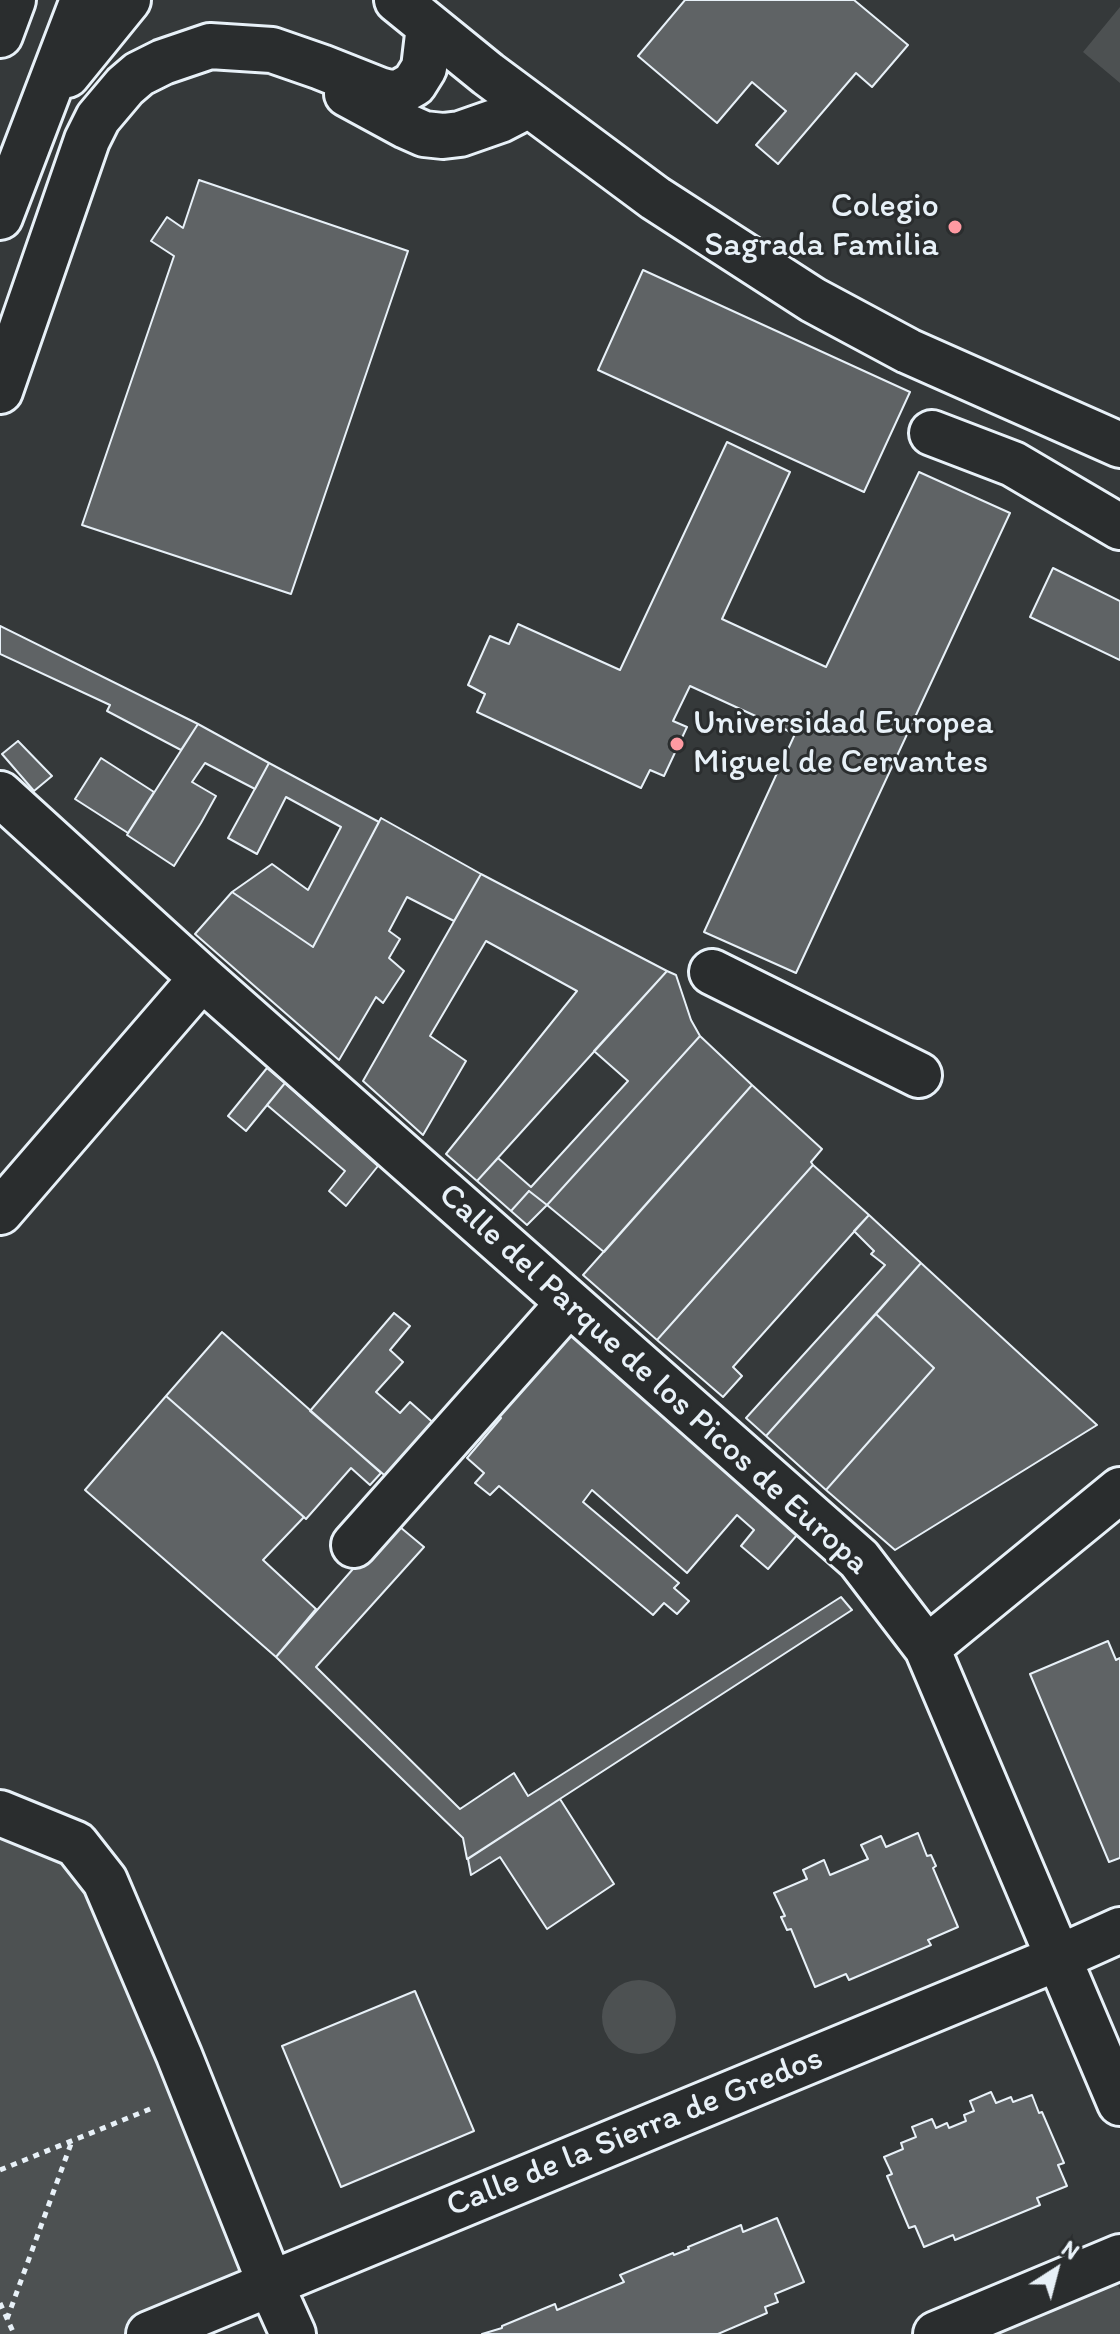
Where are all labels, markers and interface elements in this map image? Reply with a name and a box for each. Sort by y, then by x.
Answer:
place label: Colegio Sagrada Familia [704,187,939,266]
marker: Colegio Sagrada Familia [946,218,964,236]
place label: Universidad Europea Miguel de Cervantes [693,704,994,784]
marker: Universidad Europea Miguel de Cervantes [668,735,686,753]
street label: Calle del Parque de los Picos de Europa [429,1176,877,1584]
street label: Calle de la Sierra de Gredos [441,2039,829,2227]
north arrow [1016,2230,1096,2310]
text: N [1056,2235,1084,2265]

